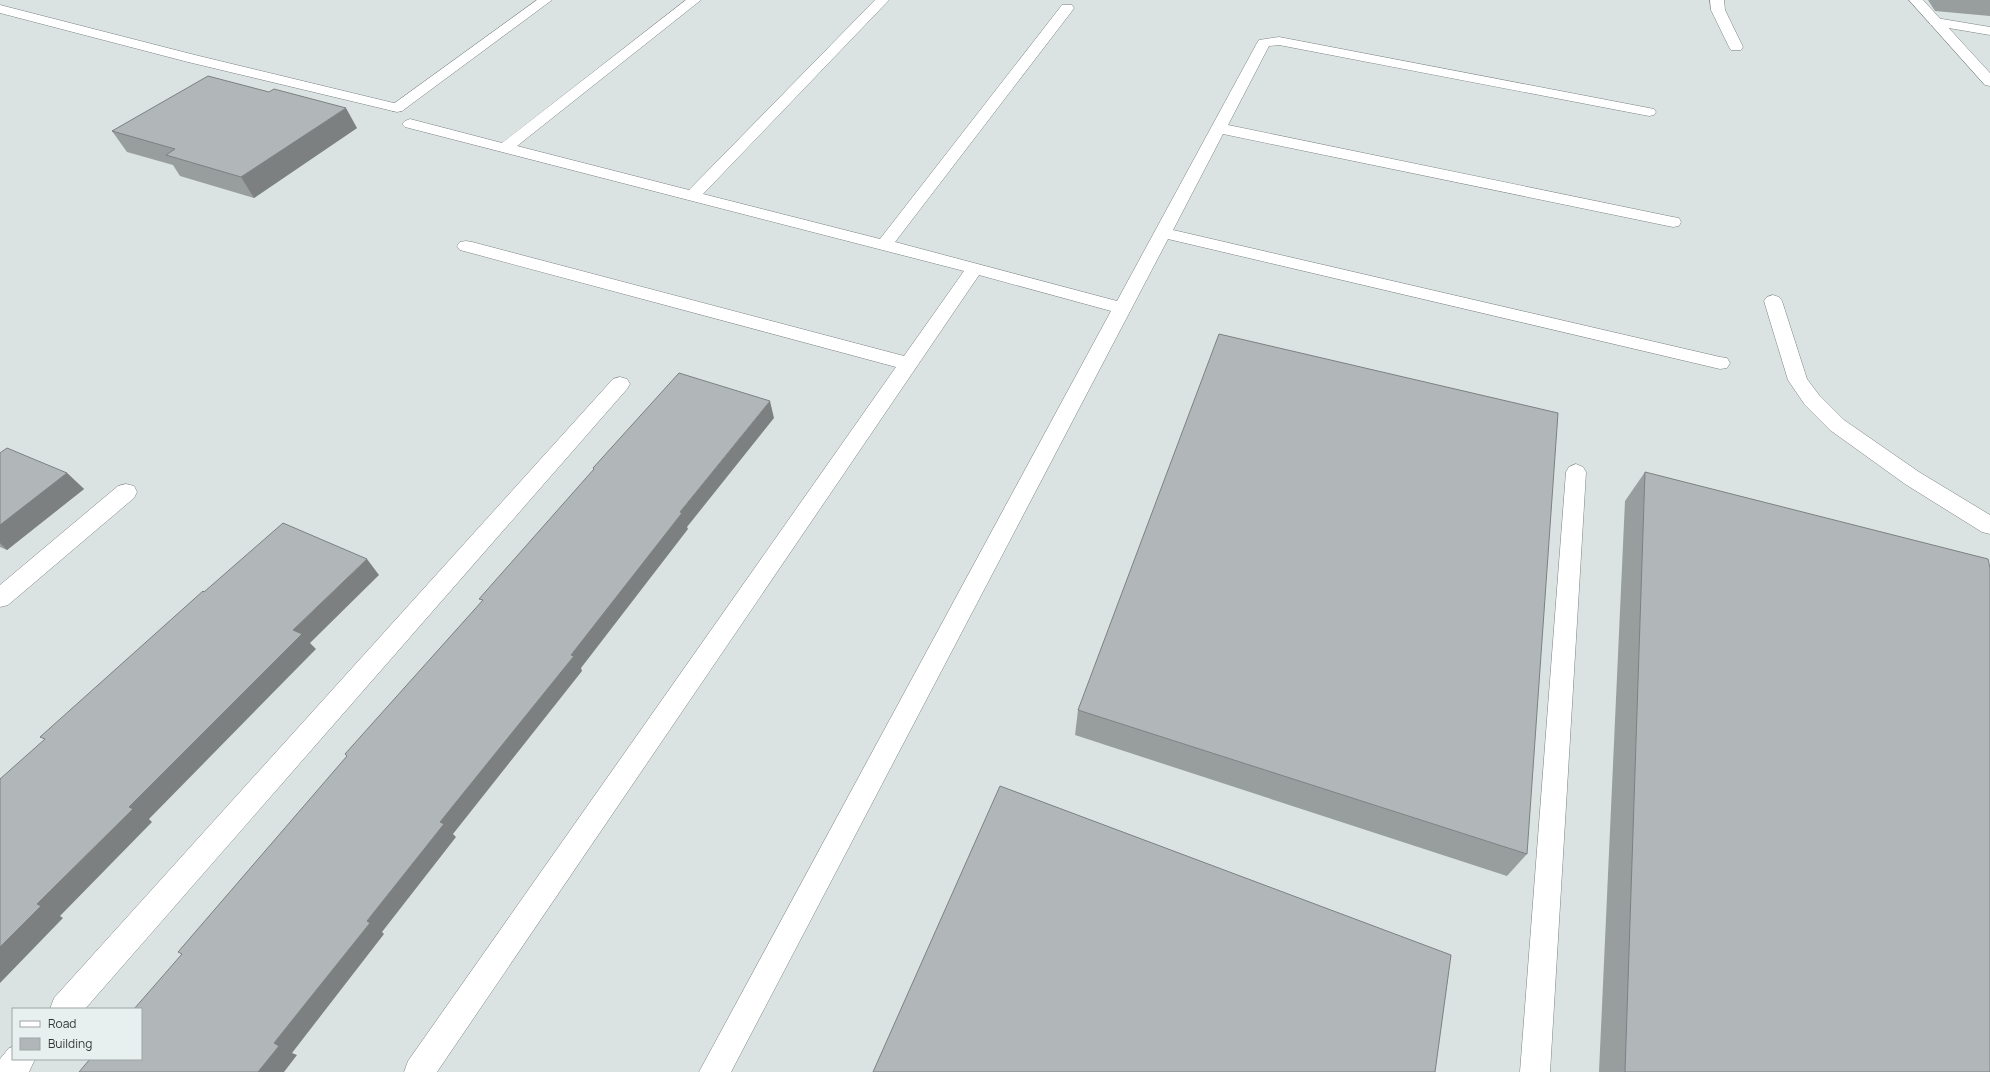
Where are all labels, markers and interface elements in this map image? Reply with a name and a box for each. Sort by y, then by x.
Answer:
legend [12,1008,142,1060]
text: Road [48,1015,76,1032]
text: Building [48,1035,92,1052]

